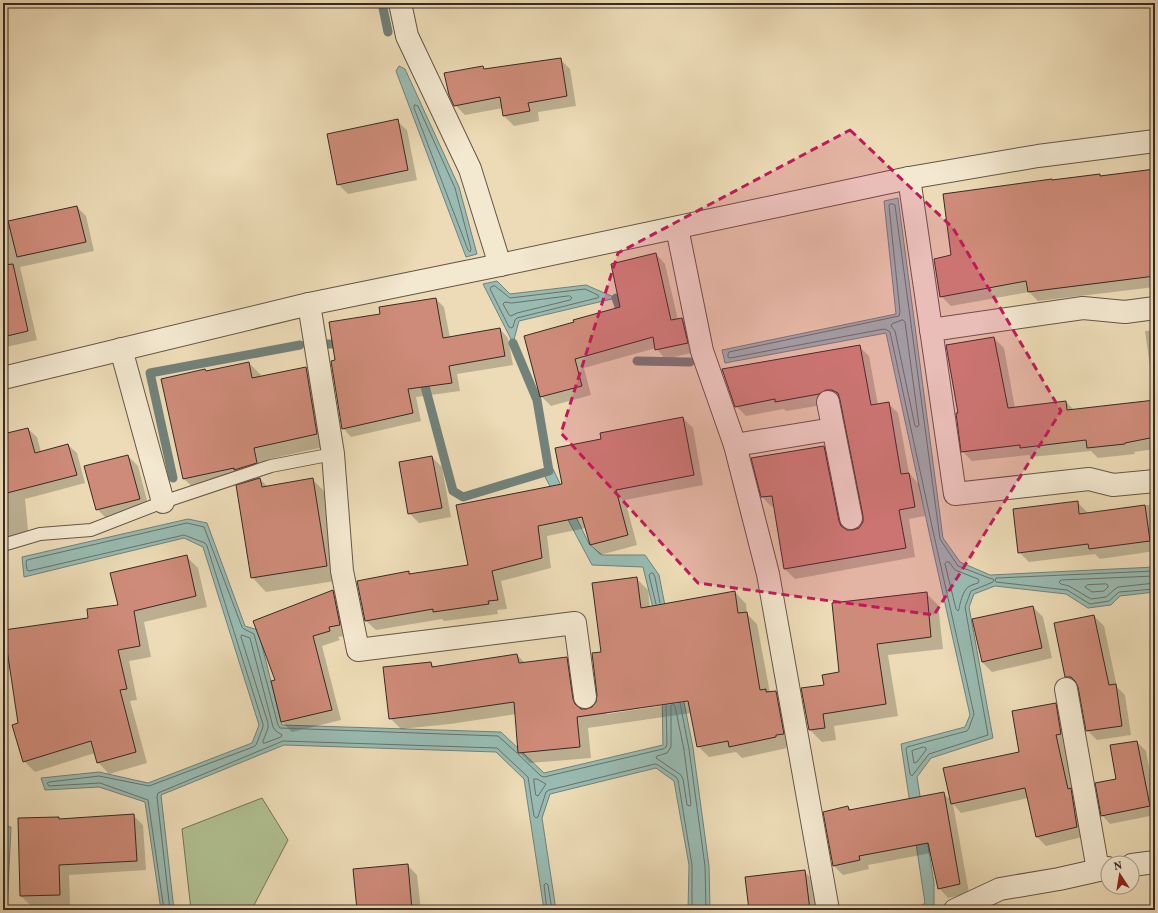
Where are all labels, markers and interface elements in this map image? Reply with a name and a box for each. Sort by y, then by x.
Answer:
north arrow [1100,855,1140,895]
text: N [1113,859,1124,875]

